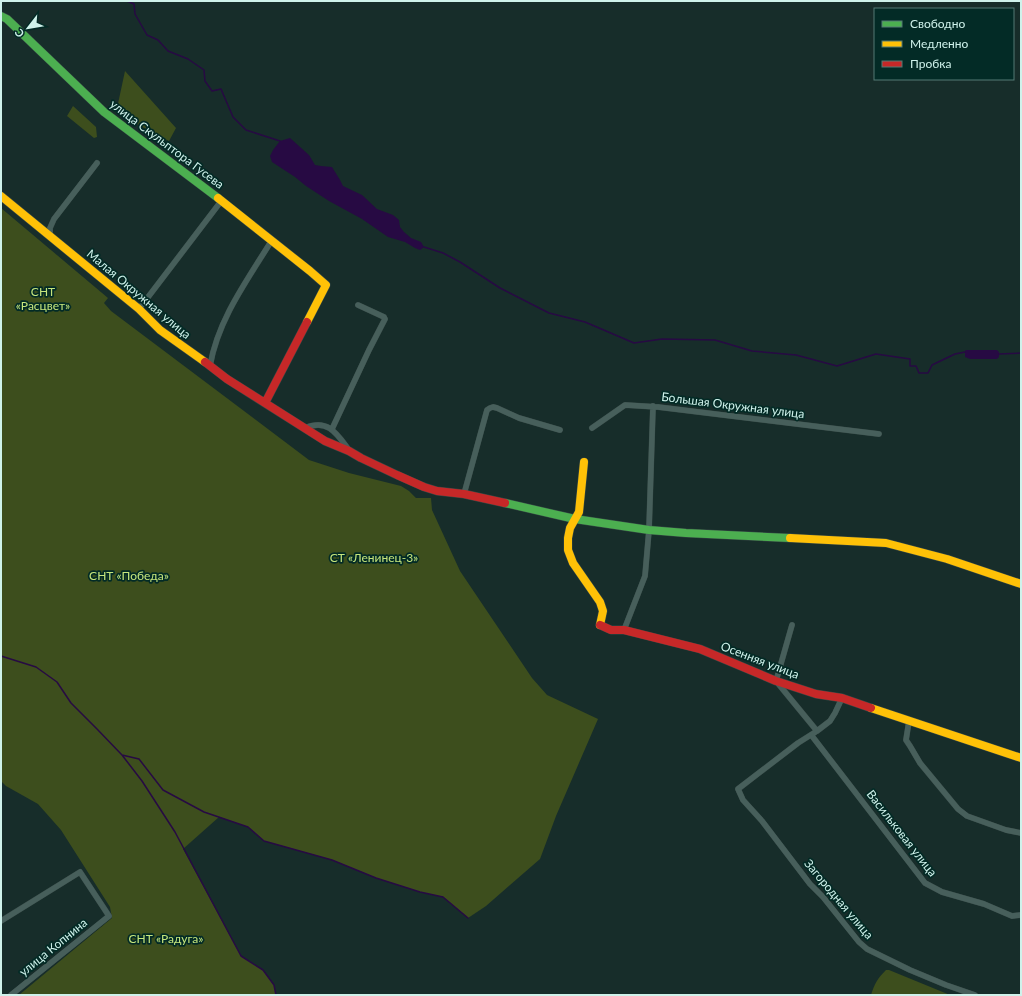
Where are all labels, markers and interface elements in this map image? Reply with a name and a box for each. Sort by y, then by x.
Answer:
north arrow [8,8,48,48]
legend [874,8,1014,80]
text: Свободно [910,16,966,31]
text: С [11,26,26,40]
text: Медленно [910,36,969,51]
text: Пробка [910,56,951,71]
street label: улица Скульптора Гусева [107,96,227,192]
street label: Малая Окружная улица [84,246,194,342]
park label: СНТ «Расцвет» [16,284,70,313]
street label: Большая Окружная улица [661,389,805,421]
park label: СТ «Ленинец-3» [330,550,418,565]
park label: СНТ «Победа» [89,568,169,583]
street label: Осенняя улица [719,638,801,682]
street label: Васильковая улица [864,787,940,879]
street label: Загородная улица [801,856,877,942]
street label: улица Копнина [16,915,90,979]
park label: СНТ «Радуга» [129,931,203,946]

